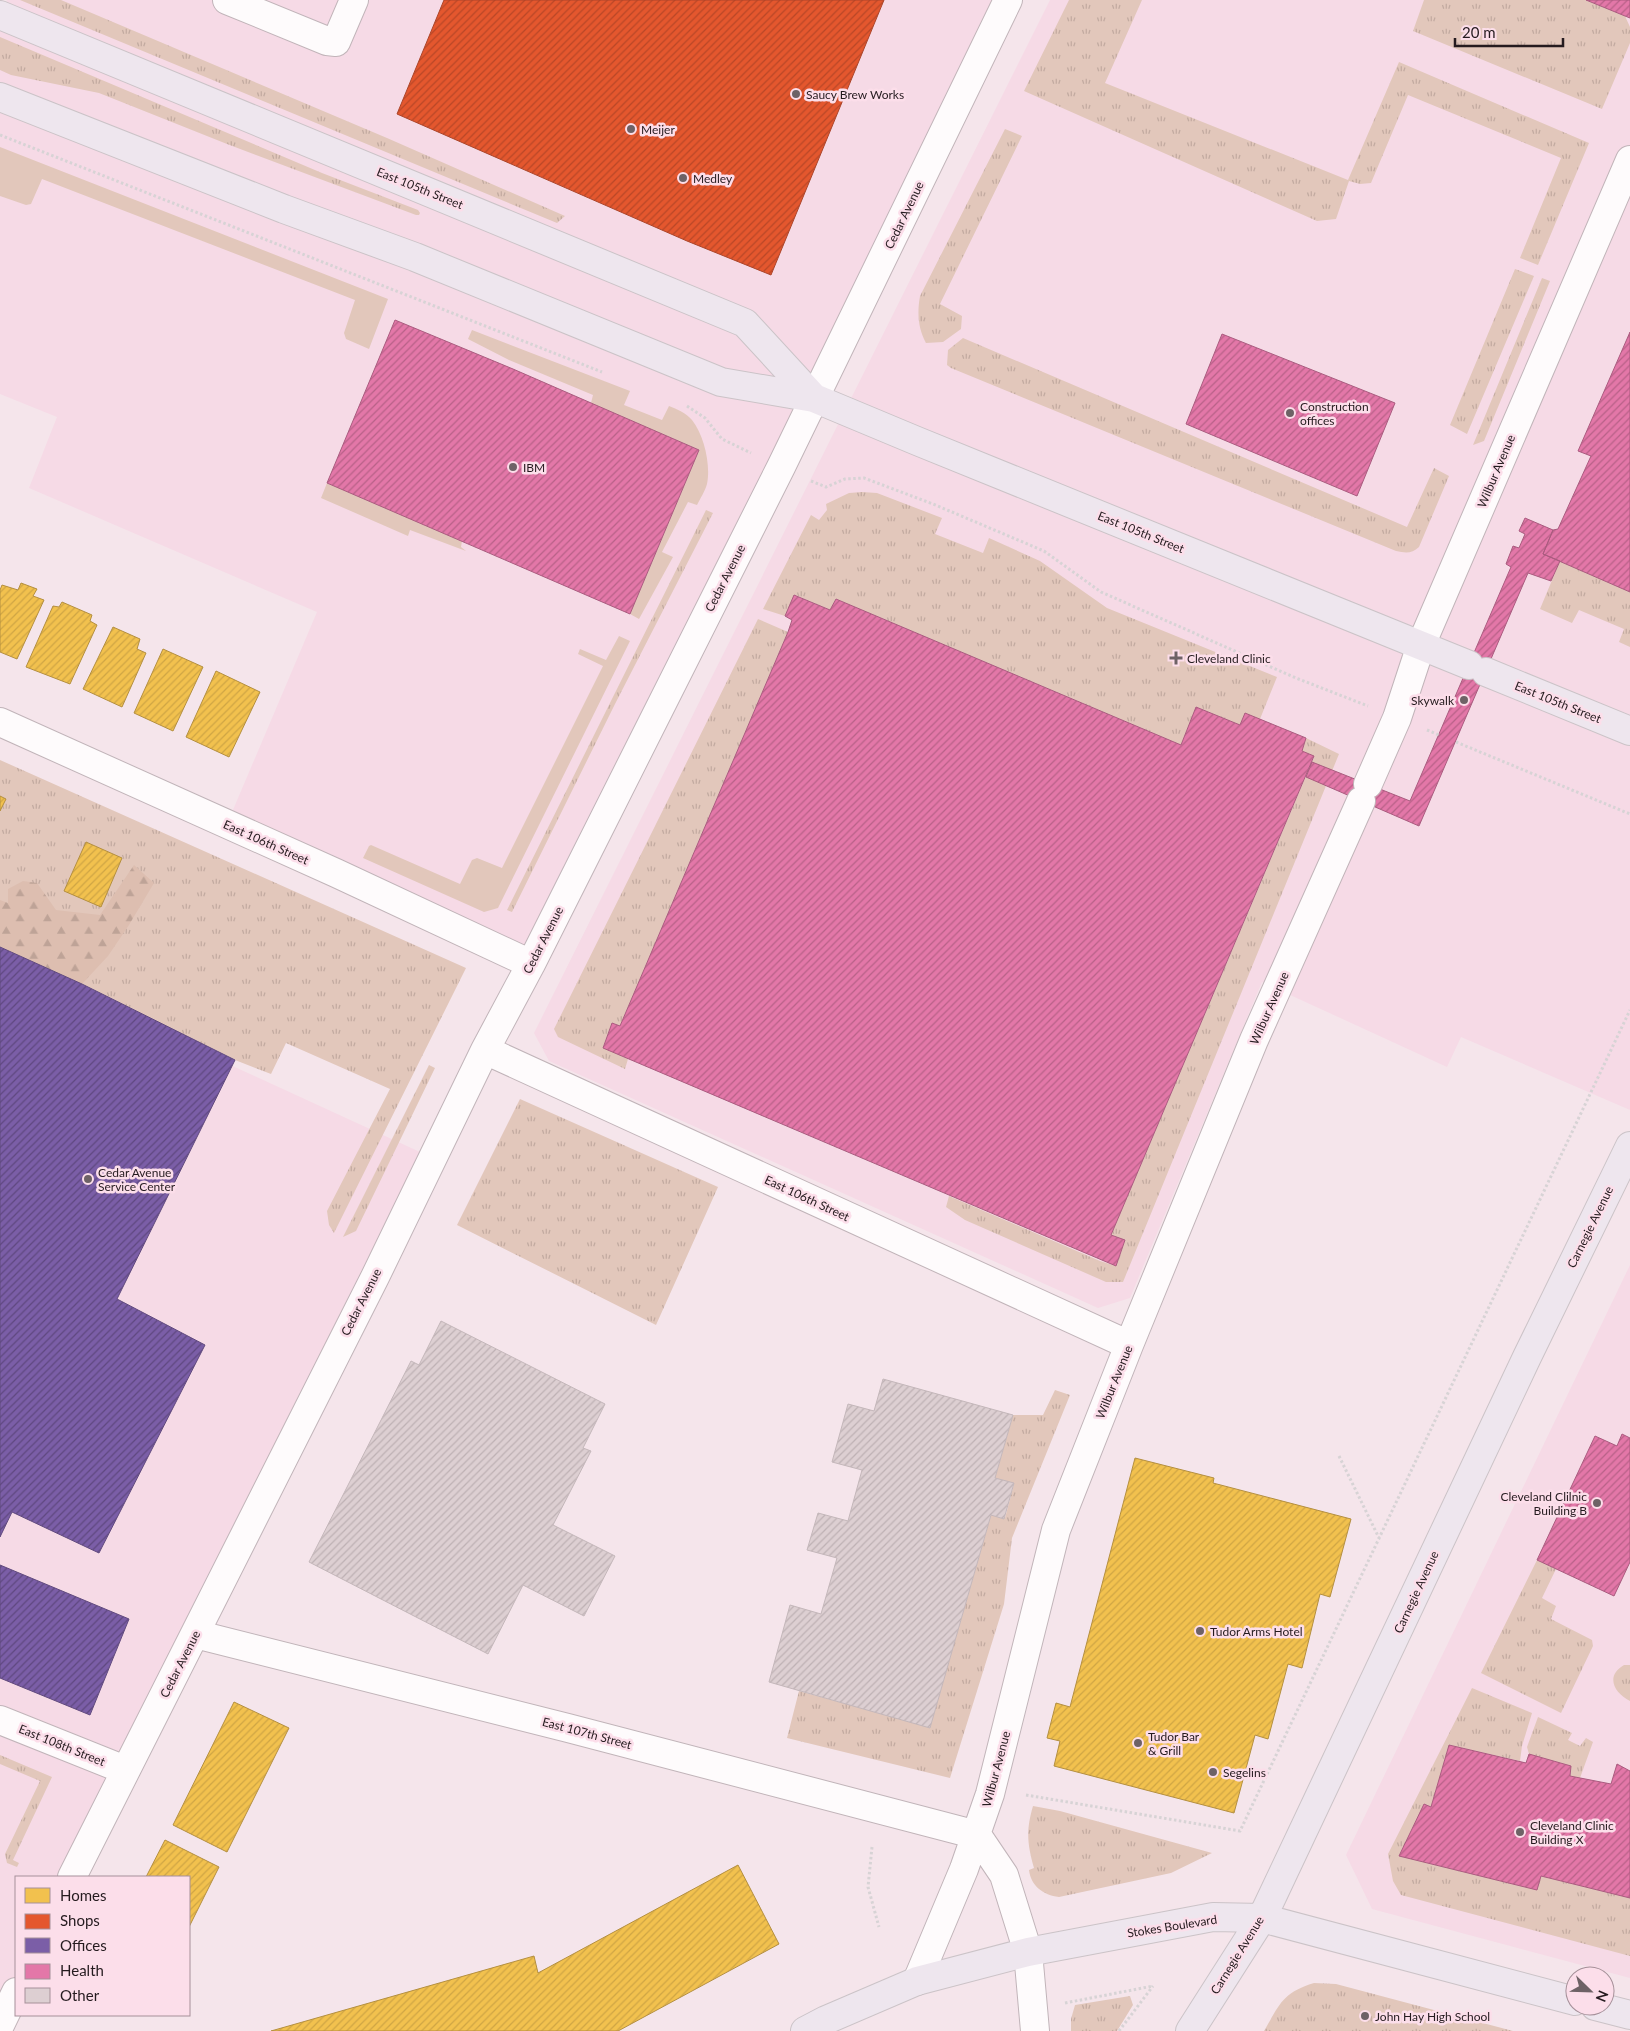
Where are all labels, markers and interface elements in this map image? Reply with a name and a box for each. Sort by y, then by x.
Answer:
scale bar [1455,15,1562,47]
text: 20 m [1462,23,1496,41]
place label: Saucy Brew Works [806,87,904,102]
marker: Saucy Brew Works [790,88,802,100]
place label: Meijer [641,122,675,137]
marker: Meijer [625,123,637,135]
street label: East 105th Street [375,164,466,212]
place label: Medley [693,171,733,186]
marker: Medley [677,172,689,184]
street label: Cedar Avenue [881,179,927,251]
place label: Construction offices [1300,399,1369,428]
marker: Construction offices [1284,407,1296,419]
street label: Wilbur Avenue [1474,432,1518,510]
place label: IBM [523,460,545,475]
marker: IBM [507,461,519,473]
street label: East 105th Street [1096,508,1187,556]
street label: Cedar Avenue [702,542,748,614]
marker: Cleveland Clinic [1169,651,1183,665]
place label: Cleveland Clinic [1187,651,1271,666]
street label: East 105th Street [1513,678,1604,726]
place label: Skywalk [1411,693,1455,708]
marker: Skywalk [1458,694,1470,706]
street label: East 106th Street [221,816,312,868]
street label: Cedar Avenue [520,904,566,976]
street label: Wilbur Avenue [1246,969,1292,1047]
place label: Cedar Avenue Service Center [98,1165,176,1194]
street label: East 106th Street [762,1172,852,1225]
marker: Cedar Avenue Service Center [82,1173,94,1185]
street label: Carnegie Avenue [1564,1184,1616,1270]
street label: Cedar Avenue [338,1266,384,1338]
street label: Wilbur Avenue [1092,1343,1136,1421]
place label: Cleveland Clilnic Building B [1500,1489,1587,1518]
marker: Cleveland Clilnic Building B [1591,1497,1603,1509]
street label: Carnegie Avenue [1390,1548,1442,1636]
place label: Tudor Arms Hotel [1210,1624,1303,1639]
marker: Tudor Arms Hotel [1194,1625,1206,1637]
street label: Cedar Avenue [157,1628,203,1700]
street label: East 107th Street [541,1714,634,1752]
street label: East 108th Street [17,1721,108,1769]
street label: Wilbur Avenue [979,1729,1013,1809]
place label: Tudor Bar & Grill [1148,1729,1200,1758]
marker: Tudor Bar & Grill [1132,1737,1144,1749]
place label: Segelins [1223,1765,1266,1780]
marker: Segelins [1207,1766,1219,1778]
place label: Cleveland Clinic Building X [1530,1818,1614,1847]
marker: Cleveland Clinic Building X [1514,1826,1526,1838]
legend [15,1876,190,2016]
text: Homes [60,1886,106,1904]
text: Shops [60,1911,100,1929]
street label: Stokes Boulevard [1126,1911,1218,1941]
street label: Carnegie Avenue [1207,1913,1267,1997]
text: Offices [60,1936,107,1954]
text: Health [60,1961,104,1979]
north arrow [1565,1966,1615,2016]
text: Other [60,1986,100,2004]
text: N [1592,1988,1612,2005]
place label: John Hay High School [1375,2009,1490,2024]
marker: John Hay High School [1359,2010,1371,2022]

